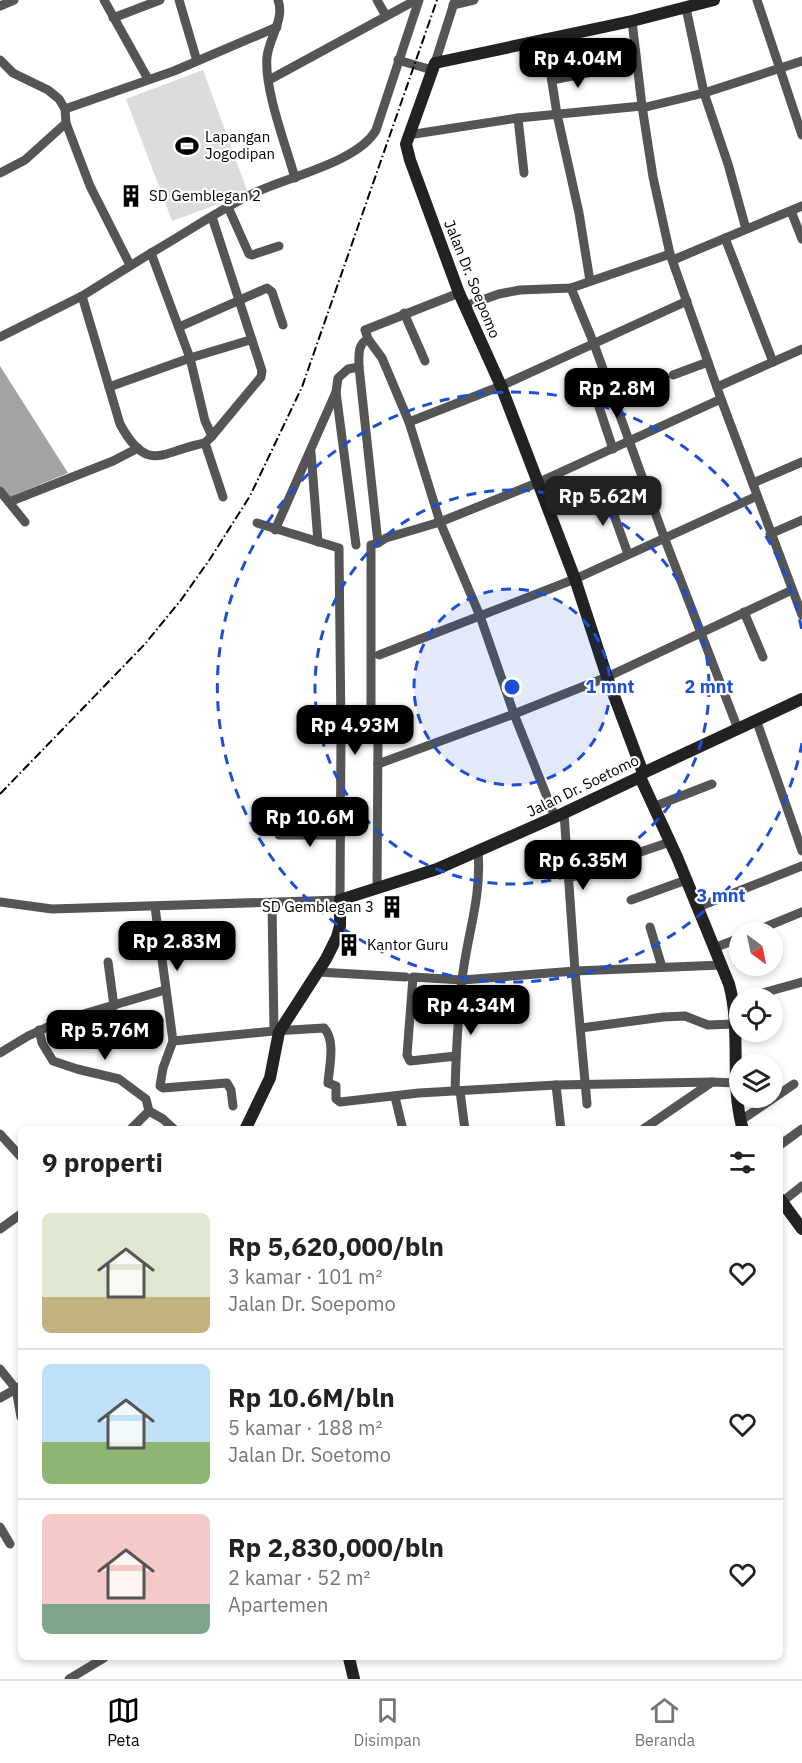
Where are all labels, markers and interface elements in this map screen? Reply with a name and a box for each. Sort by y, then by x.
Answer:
pin: Rp 4.04M [516,38,640,89]
text: Rp 4.04M [534,44,622,71]
place label: Lapangan Jogodipan [205,127,275,163]
sports icon: Lapangan Jogodipan [174,133,200,159]
building icon: SD Gemblegan 2 [118,183,144,209]
place label: SD Gemblegan 2 [149,186,261,205]
street label: Jalan Dr. Soepomo [440,217,505,341]
pin: Rp 2.8M [562,368,672,419]
text: Rp 2.8M [579,374,655,401]
pin: Rp 5.62M [541,476,665,527]
text: Rp 5.62M [559,482,647,509]
text: 1 mnt [586,675,634,698]
text: 2 mnt [685,675,733,698]
centre of rings [502,677,522,697]
pin: Rp 4.93M [293,705,417,756]
text: Rp 4.93M [311,711,399,738]
street label: Jalan Dr. Soetomo [524,750,642,821]
pin: Rp 10.6M [248,797,372,848]
text: Rp 10.6M [266,803,354,830]
pin: Rp 6.35M [521,840,645,891]
text: Rp 6.35M [539,846,627,873]
text: 3 mnt [697,884,745,907]
building icon: SD Gemblegan 3 [379,894,405,920]
place label: SD Gemblegan 3 [262,897,374,916]
pin: Rp 2.83M [115,921,239,972]
north arrow [729,922,783,976]
map controls [729,922,783,1108]
text: Rp 2.83M [133,927,221,954]
building icon: Kantor Guru [336,932,362,958]
place label: Kantor Guru [367,935,448,954]
pin: Rp 4.34M [409,985,533,1036]
button: locate [729,988,783,1042]
text: Rp 4.34M [427,991,515,1018]
pin: Rp 5.76M [43,1010,167,1061]
text: Rp 5.76M [61,1016,149,1043]
button: layers [729,1054,783,1108]
text: 9 properti [42,1145,163,1179]
icon: filters [726,1146,759,1179]
text: Rp 5,620,000/bln [228,1229,444,1263]
icon: home [90,1237,162,1309]
icon: heart [726,1257,759,1290]
text: 3 kamar · 101 m² [228,1263,382,1290]
text: Jalan Dr. Soepomo [228,1290,396,1317]
text: Rp 10.6M/bln [228,1380,395,1414]
icon: home [90,1388,162,1460]
icon: heart [726,1408,759,1441]
text: 5 kamar · 188 m² [228,1414,382,1441]
text: Jalan Dr. Soetomo [228,1441,391,1468]
text: Rp 2,830,000/bln [228,1530,444,1564]
icon: home [90,1538,162,1610]
icon: heart [726,1558,759,1591]
text: 2 kamar · 52 m² [228,1564,370,1591]
text: Apartemen [228,1591,328,1618]
tab: Peta [107,1694,140,1750]
tab: Disimpan [354,1694,421,1750]
tab: Beranda [635,1694,695,1750]

